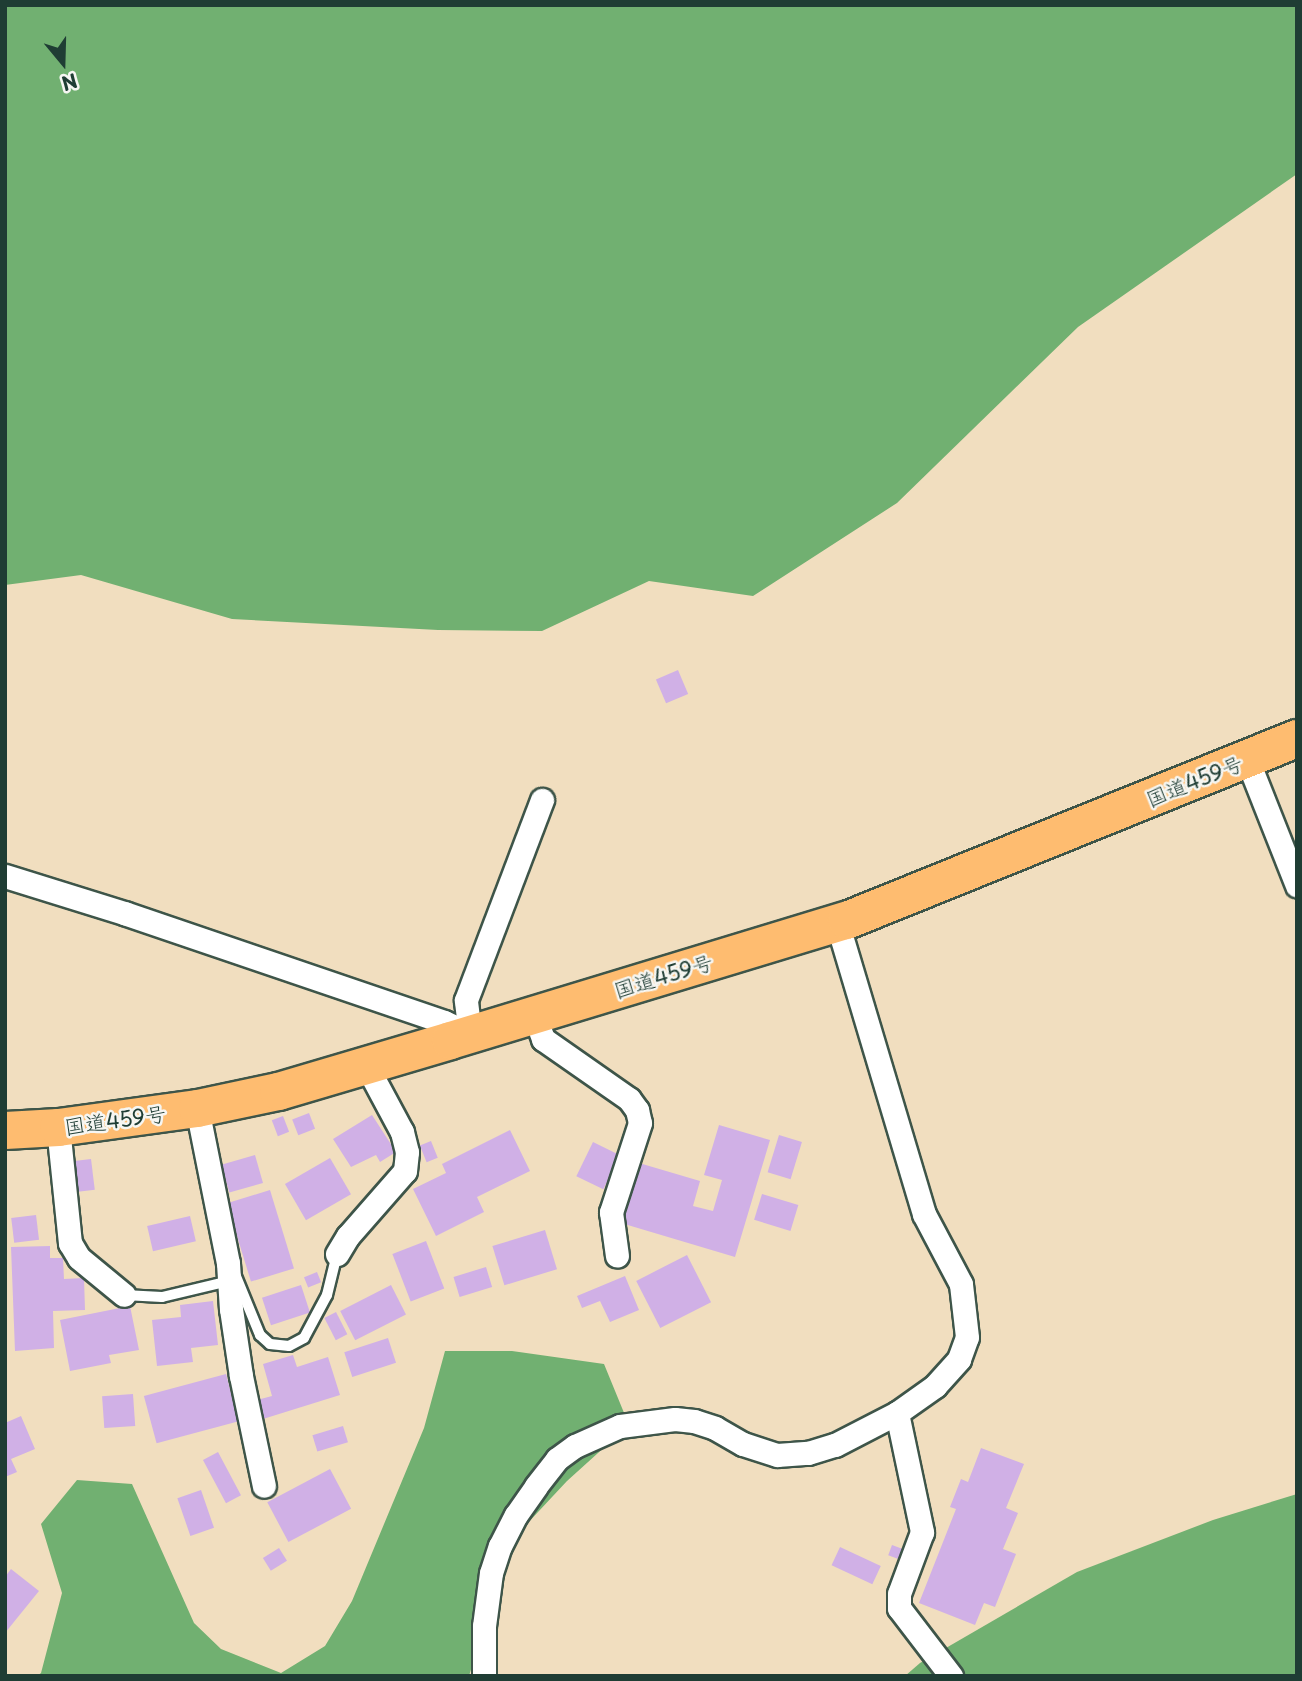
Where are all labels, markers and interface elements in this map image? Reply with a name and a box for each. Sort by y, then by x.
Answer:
north arrow [28,28,98,98]
text: N [58,67,82,99]
street label: 国道459号 [1142,749,1246,811]
street label: 国道459号 [610,948,716,1002]
street label: 国道459号 [62,1099,168,1139]

